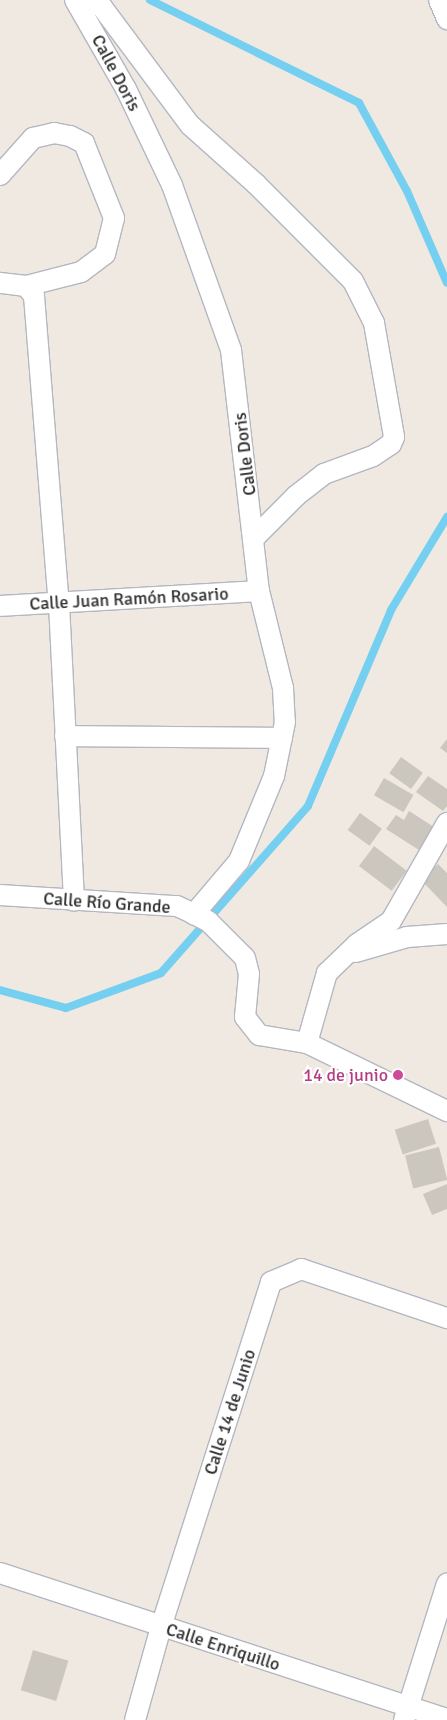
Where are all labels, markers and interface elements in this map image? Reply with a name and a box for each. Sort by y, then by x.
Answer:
street label: Calle Doris [87,31,145,115]
street label: Calle Doris [229,411,261,497]
street label: Calle Juan Ramón Rosario [29,583,229,615]
street label: Calle Río Grande [43,888,171,918]
place label: 14 de junio [303,1064,388,1086]
marker: 14 de junio [392,1069,404,1081]
street label: Calle 14 de Junio [200,1346,260,1478]
street label: Calle Enriquillo [163,1618,283,1676]

